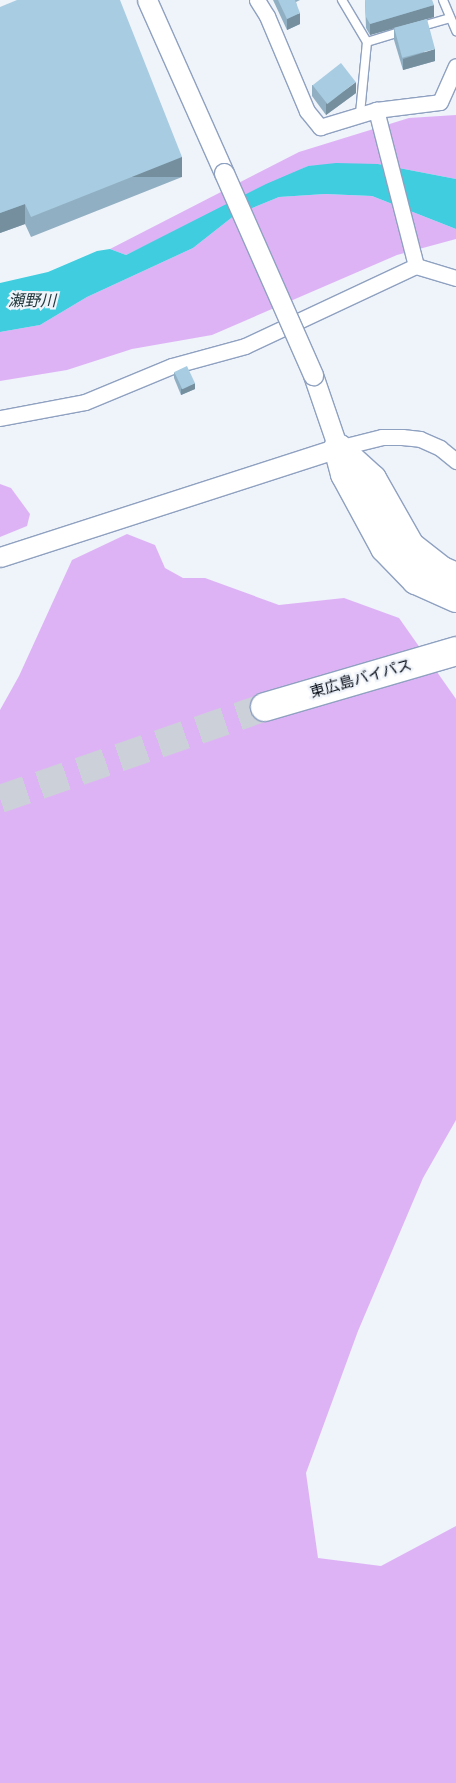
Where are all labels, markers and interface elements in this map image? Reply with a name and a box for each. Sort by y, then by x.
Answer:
water label: 瀬野川 [8,291,56,311]
street label: 東広島バイパス [308,656,414,702]

